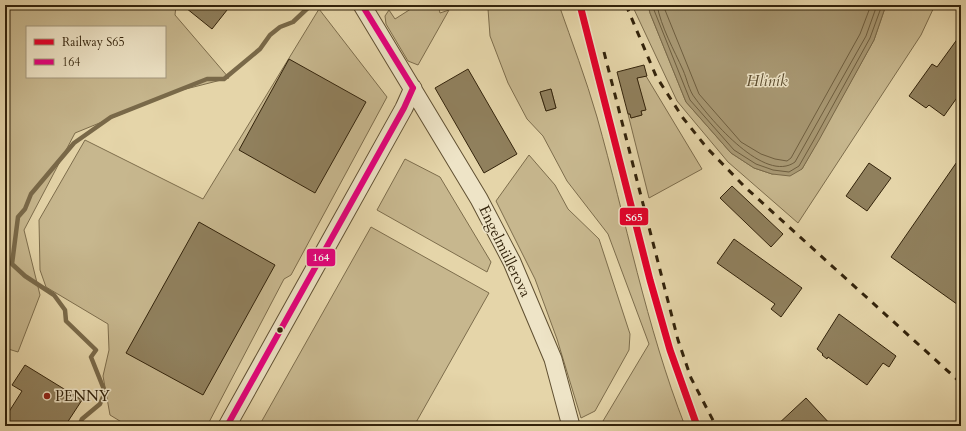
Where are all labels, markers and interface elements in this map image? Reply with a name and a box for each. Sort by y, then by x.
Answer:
legend [26,26,166,78]
text: Railway S65 [62,34,125,50]
text: 164 [62,54,80,70]
water label: Hliník [746,70,788,92]
street label: Engelmüllerova [474,202,536,301]
line badge: S65 [619,207,649,226]
text: S65 [625,210,643,225]
line badge: 164 [306,248,336,267]
text: 164 [313,250,330,265]
unlabelled marker [275,325,285,335]
place label: PENNY [55,386,111,406]
marker: PENNY [42,391,52,401]

